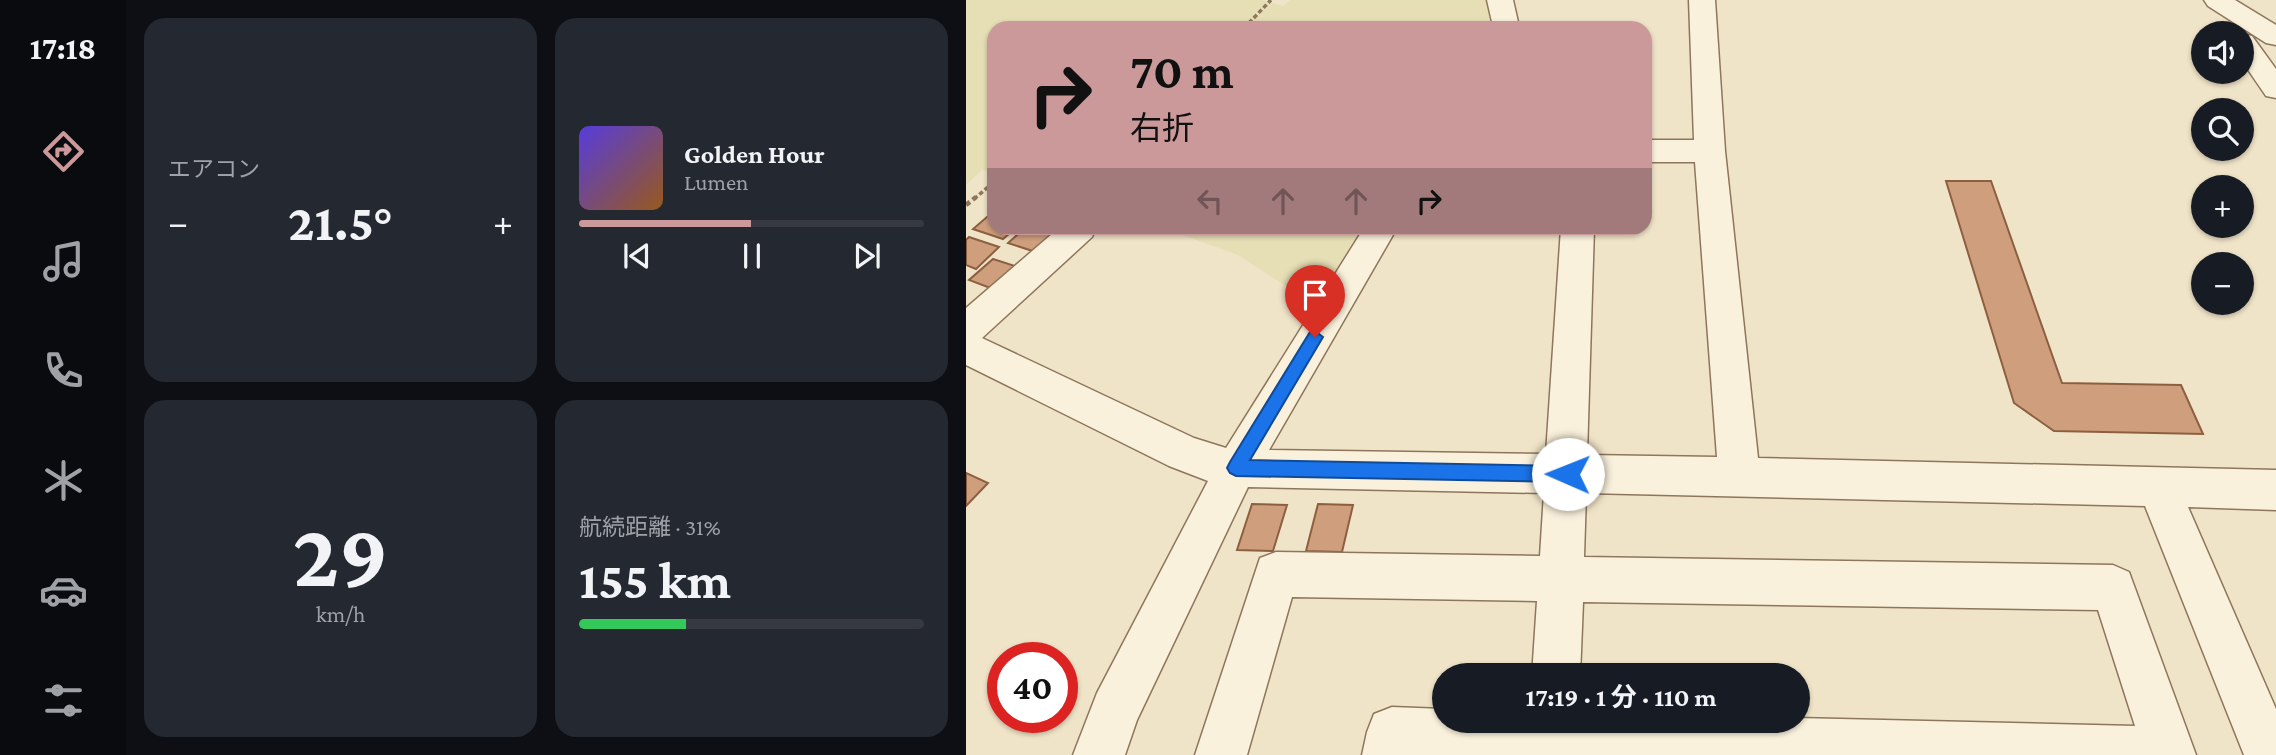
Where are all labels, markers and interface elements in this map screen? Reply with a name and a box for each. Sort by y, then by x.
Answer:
map controls [2191,21,2254,315]
button: sound [2191,21,2254,84]
text: 17:18 [30,30,96,66]
text: 70 m [1130,44,1234,99]
icon: right [1015,49,1106,140]
button: search [2191,98,2254,161]
text: 右折 [1130,110,1194,146]
icon: directions [39,127,88,176]
text: Golden Hour [684,140,825,169]
text: エアコン [168,156,260,182]
text: Lumen [684,169,748,195]
button: + [2191,175,2254,238]
icon: left [1191,182,1229,220]
icon: ahead [1264,182,1302,220]
icon: ahead [1337,182,1375,220]
icon: right [1410,182,1448,220]
text: 21.5° [288,193,393,251]
text: − [168,201,188,243]
text: + [493,201,513,243]
icon: music [39,237,88,286]
icon: previous [618,237,656,275]
icon: pause [733,237,771,275]
icon: next [848,237,886,275]
button: − [2191,252,2254,315]
pin [1285,265,1345,337]
icon: arrive [1296,276,1334,314]
icon: phone [39,346,88,395]
position arrow [1531,437,1605,511]
icon: climate [39,456,88,505]
text: 29 [293,504,388,606]
text: 航続距離 · 31% [579,514,721,540]
text: 155 km [579,551,731,609]
icon: car [39,566,88,615]
text: km/h [316,601,365,627]
speed limit sign: 40 [987,642,1078,733]
icon: filters [39,676,88,725]
text: 17:19 · 1 分 · 110 m [1525,683,1717,712]

